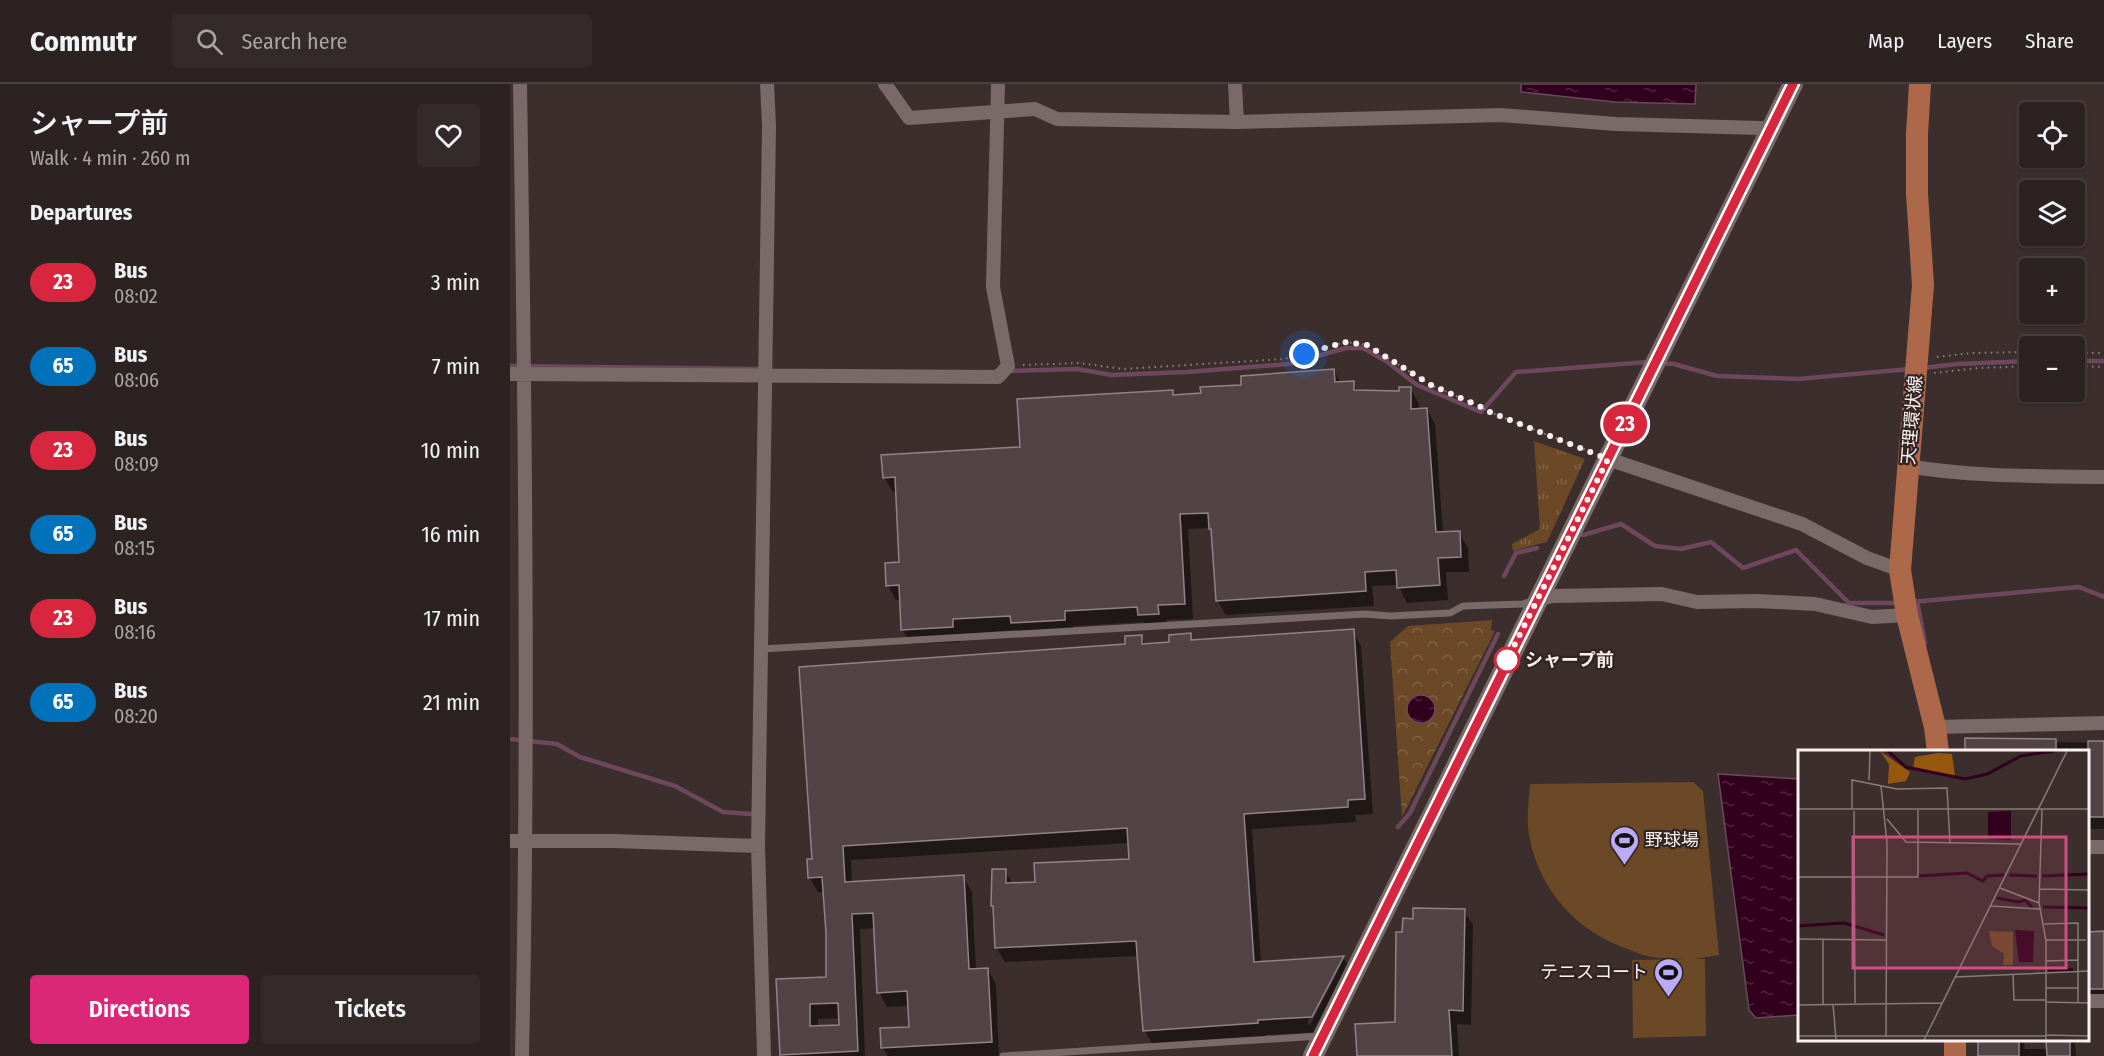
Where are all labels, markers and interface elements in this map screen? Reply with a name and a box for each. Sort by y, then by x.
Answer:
search box [172,14,592,68]
text: Commutr [30,25,136,58]
icon: search [193,25,226,58]
text: Search here [241,28,347,55]
text: Map [1868,28,1904,54]
text: Layers [1937,28,1992,54]
text: Share [2025,28,2074,54]
map controls [2019,102,2085,402]
button: locate [2019,102,2085,168]
button: heart [417,104,480,167]
text: シャープ前 [30,107,168,140]
text: Walk · 4 min · 260 m [30,146,190,170]
button: layers [2019,180,2085,246]
text: Departures [30,199,132,226]
text: Bus [114,257,147,284]
button: + [2019,258,2085,324]
text: 23 [53,269,73,295]
text: 3 min [431,269,480,296]
text: 08:02 [114,284,158,308]
button: − [2019,336,2085,402]
your location [1289,339,1319,369]
text: Bus [114,341,147,368]
text: 65 [52,353,74,379]
text: 7 min [432,353,480,380]
text: 08:06 [114,368,159,392]
street label: 天理環状線 [1897,374,1927,466]
line badge: 23 [1598,404,1652,444]
text: 23 [1615,411,1635,437]
text: Bus [114,425,147,452]
text: 23 [53,437,73,463]
text: 10 min [421,437,480,464]
text: 08:09 [114,452,159,476]
text: Bus [114,509,147,536]
text: 65 [52,521,74,547]
text: 16 min [421,521,480,548]
text: 08:15 [114,536,155,560]
text: Bus [114,593,147,620]
text: 23 [53,605,73,631]
text: 17 min [423,605,480,632]
text: 08:16 [114,620,156,644]
marker: シャープ前 [1494,647,1520,673]
place label: シャープ前 [1525,649,1614,671]
text: Bus [114,677,147,704]
text: 65 [52,689,74,715]
text: 21 min [423,689,480,716]
text: 08:20 [114,704,158,728]
inset map [1798,750,2089,1041]
sports icon: 野球場 [1608,824,1640,866]
place label: 野球場 [1645,829,1699,851]
sports icon: テニスコート [1653,956,1685,998]
place label: テニスコート [1540,961,1648,983]
button: Directions [30,975,249,1044]
button: Tickets [261,975,480,1044]

